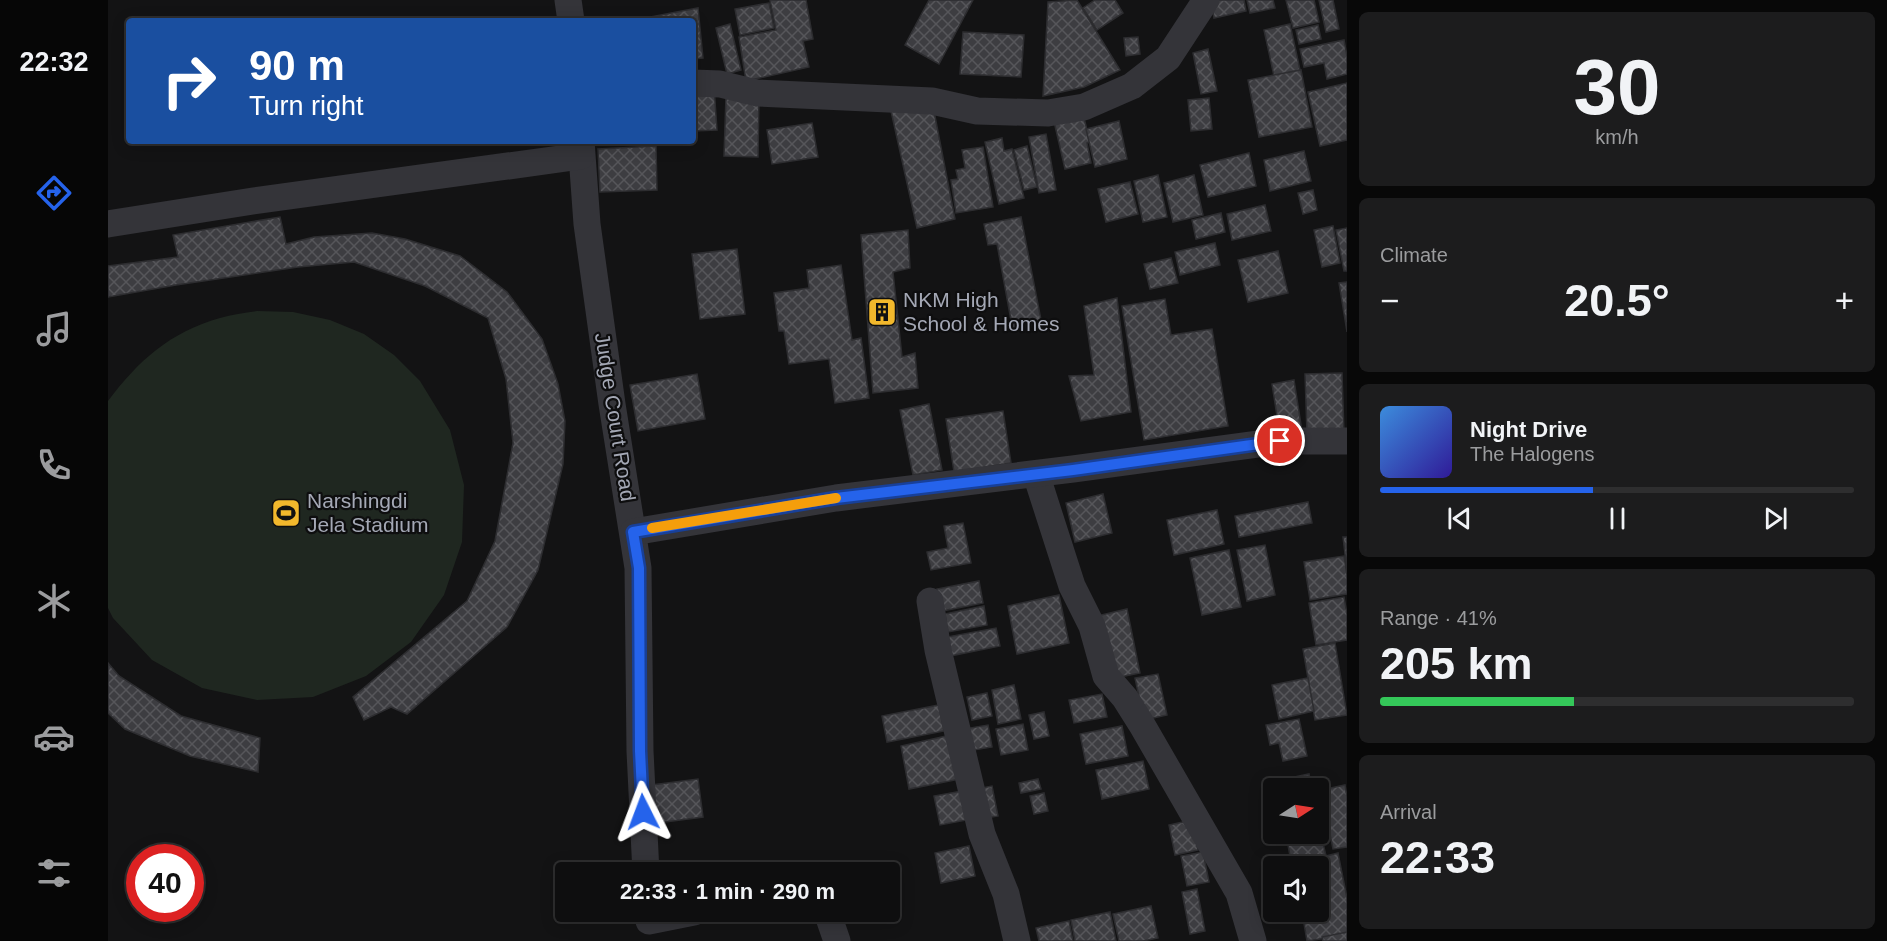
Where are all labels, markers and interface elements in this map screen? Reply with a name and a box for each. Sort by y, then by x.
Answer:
icon: right [150,42,228,120]
text: 90 m [249,42,345,89]
text: 30 [1574,43,1660,131]
text: 22:32 [19,47,89,77]
text: Turn right [249,91,364,121]
text: km/h [1595,126,1639,148]
icon: directions [33,172,75,214]
text: Climate [1380,244,1448,266]
text: 20.5° [1564,275,1670,326]
text: − [1380,282,1399,319]
text: + [1835,282,1854,319]
place label: NKM High School & Homes [903,288,1059,335]
building icon: NKM High School & Homes [866,296,898,328]
icon: music [33,308,75,350]
street label: Judge Court Road [591,331,640,503]
pin [1254,415,1305,466]
text: Night Drive [1470,417,1587,442]
icon: arrive [1263,424,1296,457]
text: The Halogens [1470,443,1595,465]
icon: phone [33,444,75,486]
place label: Narshingdi Jela Stadium [307,489,428,536]
sports icon: Narshingdi Jela Stadium [270,497,302,529]
icon: previous [1443,502,1476,535]
icon: pause [1601,502,1634,535]
icon: next [1759,502,1792,535]
icon: climate [33,580,75,622]
text: Range · 41% [1380,607,1497,629]
text: 205 km [1380,638,1533,689]
icon: car [33,716,75,758]
north arrow [1263,778,1329,844]
map controls [1263,778,1329,922]
position arrow [611,780,675,844]
text: Arrival [1380,801,1437,823]
text: 22:33 [1380,832,1495,883]
speed limit sign: 40 [126,844,204,922]
icon: filters [33,852,75,894]
button: sound [1263,856,1329,922]
text: 22:33 · 1 min · 290 m [620,879,835,904]

